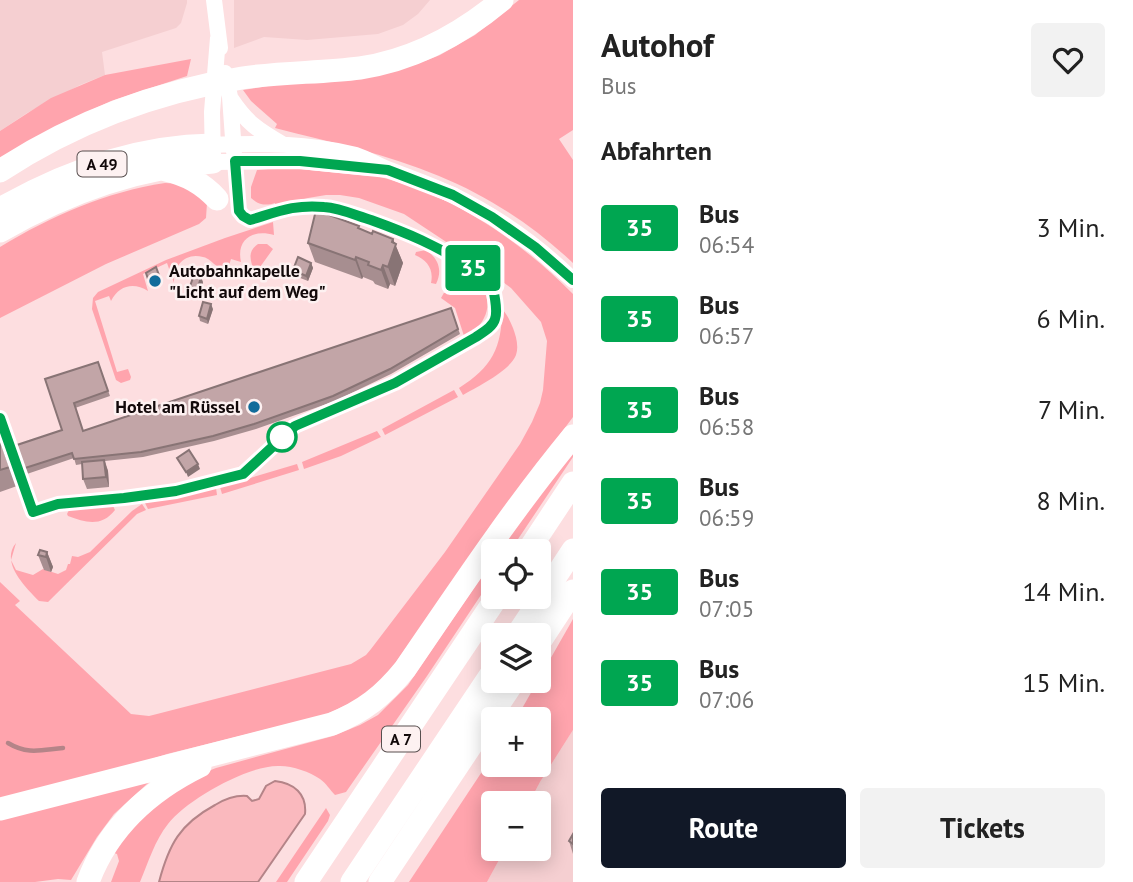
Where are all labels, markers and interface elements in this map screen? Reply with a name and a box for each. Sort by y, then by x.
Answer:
text: Autohof [601,23,714,66]
button: heart [1031,23,1105,97]
text: Bus [601,71,637,100]
text: Abfahrten [601,134,712,167]
road number: A 49 [78,152,126,176]
text: Bus [699,197,739,230]
text: 3 Min. [1037,211,1105,244]
text: 35 [626,212,653,243]
text: 06:54 [699,230,754,259]
line badge: 35 [442,245,504,291]
text: 35 [459,252,487,283]
place label: Autobahnkapelle "Licht auf dem Weg" [169,259,326,303]
marker: Autobahnkapelle "Licht auf dem Weg" [147,273,163,289]
text: Bus [699,288,739,321]
text: 6 Min. [1037,302,1105,335]
text: 35 [626,303,653,334]
text: 06:57 [699,321,754,350]
text: Bus [699,379,739,412]
text: 7 Min. [1038,393,1105,426]
text: 35 [626,394,653,425]
place label: Hotel am Rüssel [115,395,241,418]
marker: Hotel am Rüssel [246,399,262,415]
text: 06:58 [699,412,754,441]
unlabelled marker [267,422,297,452]
text: Bus [699,470,739,503]
text: 8 Min. [1037,484,1105,517]
text: 35 [626,485,653,516]
text: 06:59 [699,503,754,532]
map controls [481,539,551,861]
button: locate [481,539,551,609]
text: Bus [699,561,739,594]
text: 14 Min. [1022,575,1105,608]
text: 35 [626,576,653,607]
text: 07:05 [699,594,754,623]
button: layers [481,623,551,693]
text: Bus [699,652,739,685]
text: 15 Min. [1022,666,1105,699]
text: 35 [626,667,653,698]
text: 07:06 [699,685,754,714]
button: + [481,707,551,777]
road number: A 7 [382,726,420,752]
button: Route [601,788,846,868]
button: Tickets [860,788,1105,868]
button: − [481,791,551,861]

